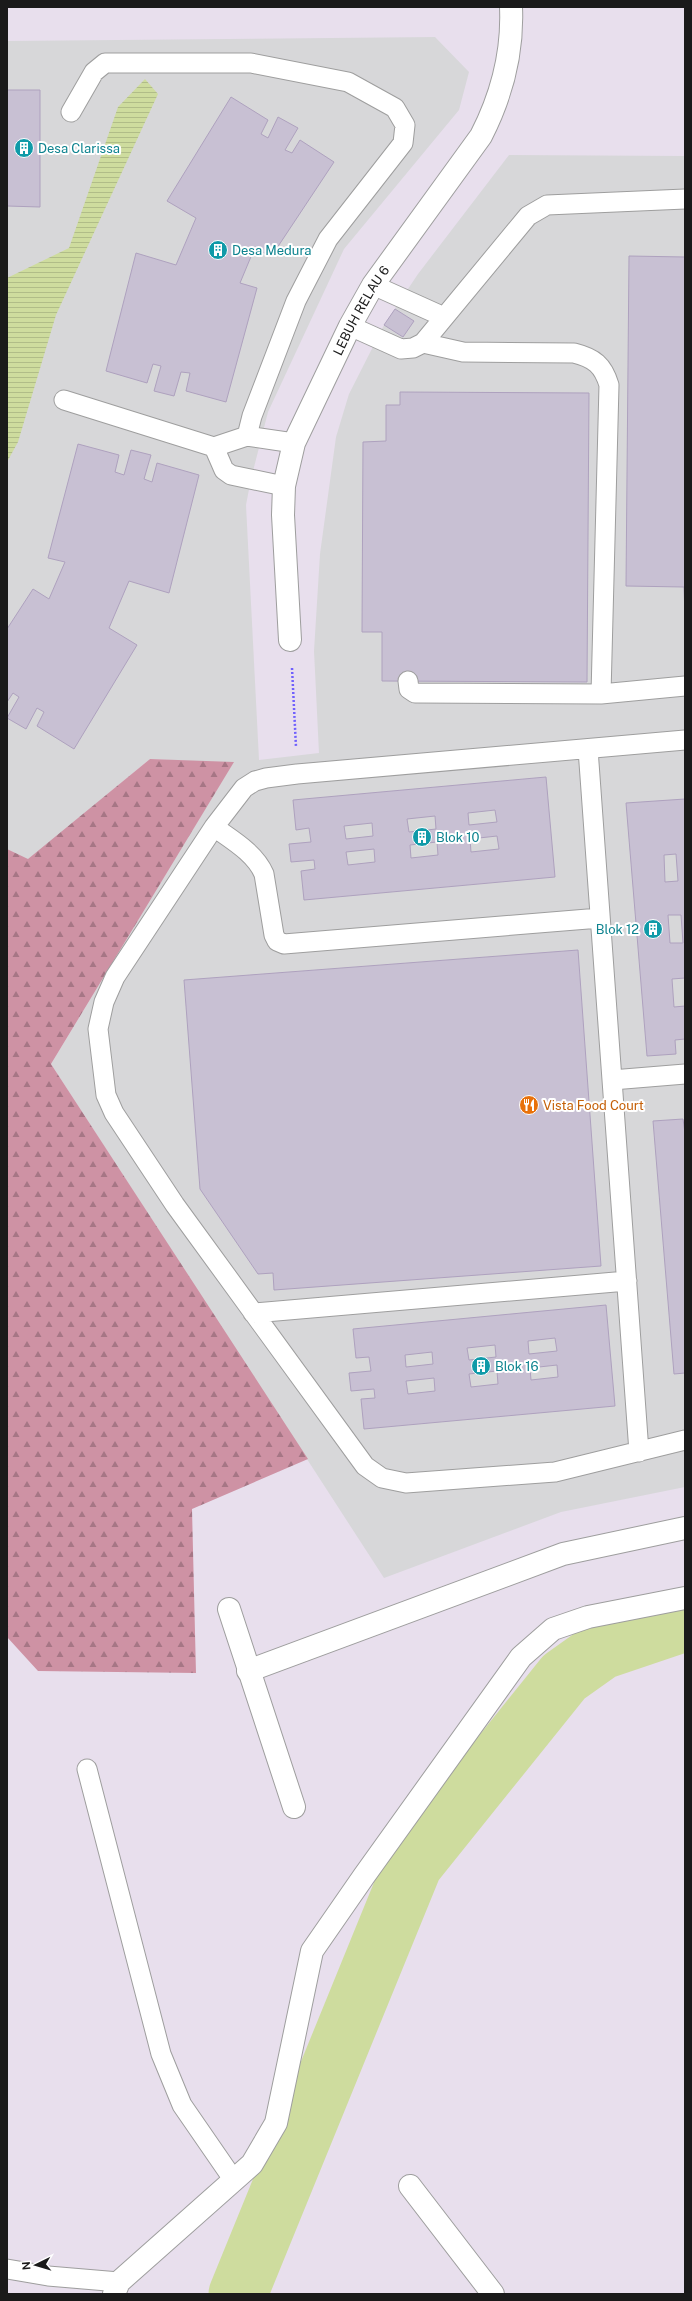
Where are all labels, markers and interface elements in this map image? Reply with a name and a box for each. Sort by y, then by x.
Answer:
building icon: Desa Clarissa [13,137,35,159]
place label: Desa Clarissa [38,141,120,156]
building icon: Desa Medura [207,239,229,261]
place label: Desa Medura [232,243,312,258]
street label: LEBUH RELAU 6 [330,263,392,358]
building icon: Blok 10 [411,826,433,848]
place label: Blok 10 [436,830,479,845]
building icon: Blok 12 [642,918,664,940]
place label: Blok 12 [596,922,639,937]
restaurant icon: Vista Food Court [518,1094,540,1116]
place label: Vista Food Court [543,1098,644,1113]
building icon: Blok 16 [470,1355,492,1377]
place label: Blok 16 [495,1359,539,1374]
north arrow [16,2245,56,2285]
text: N [20,2261,32,2271]

